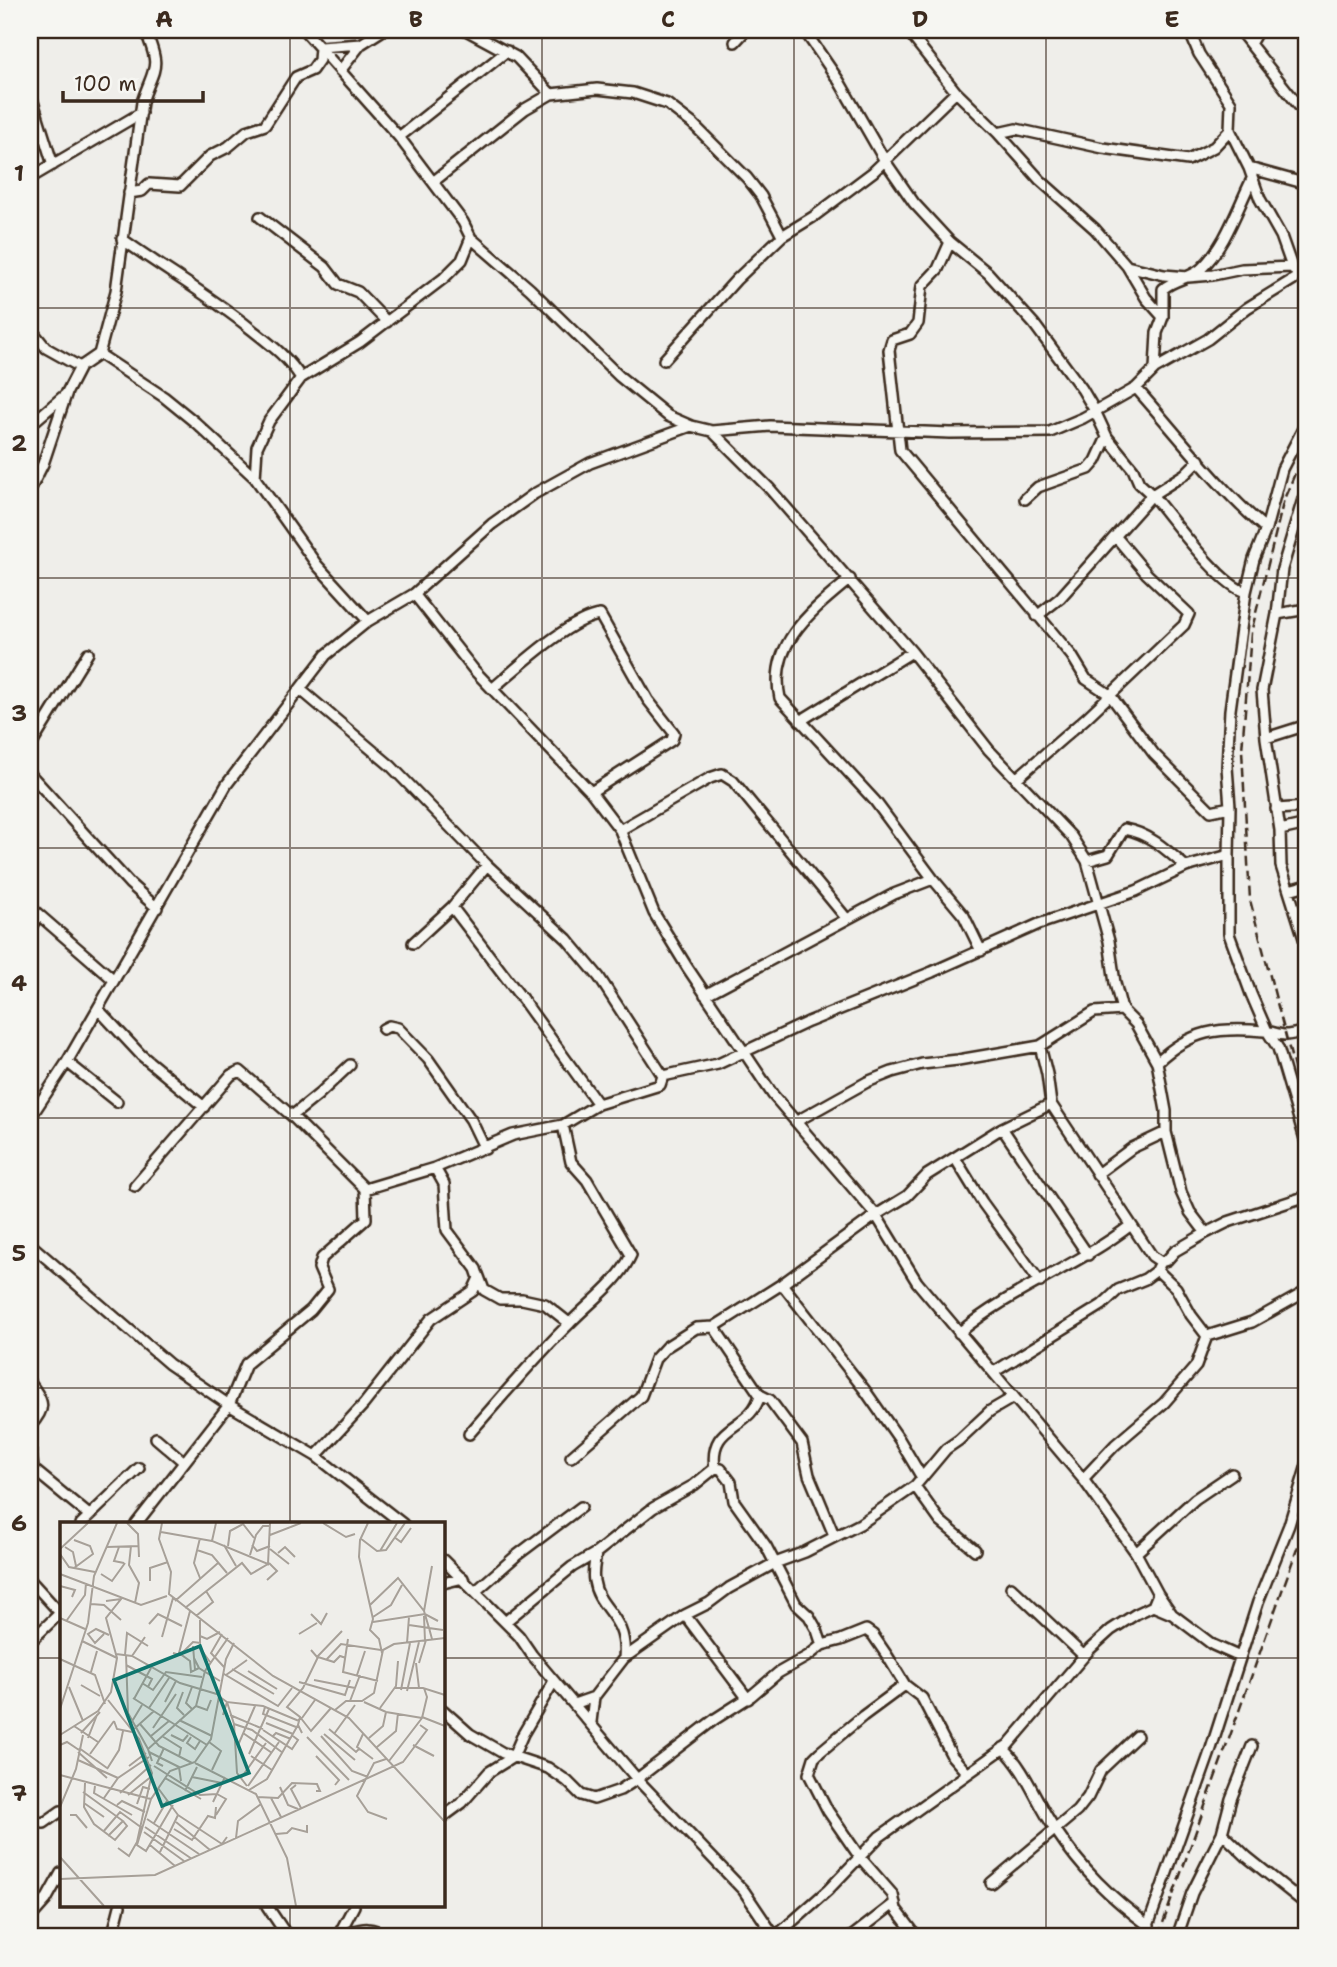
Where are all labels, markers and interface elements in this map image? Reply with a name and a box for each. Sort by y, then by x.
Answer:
text: A [155,4,173,34]
text: B [409,4,423,34]
text: C [661,4,675,34]
text: D [912,4,928,34]
text: E [1164,4,1180,34]
scale bar [63,60,203,104]
text: 100 m [74,70,137,98]
text: 1 [14,158,24,188]
text: 2 [11,428,27,458]
text: 3 [11,698,27,728]
text: 4 [11,968,27,998]
text: 5 [12,1238,26,1268]
text: 6 [11,1508,27,1538]
inset map [60,1522,444,1908]
text: 7 [11,1778,27,1808]

